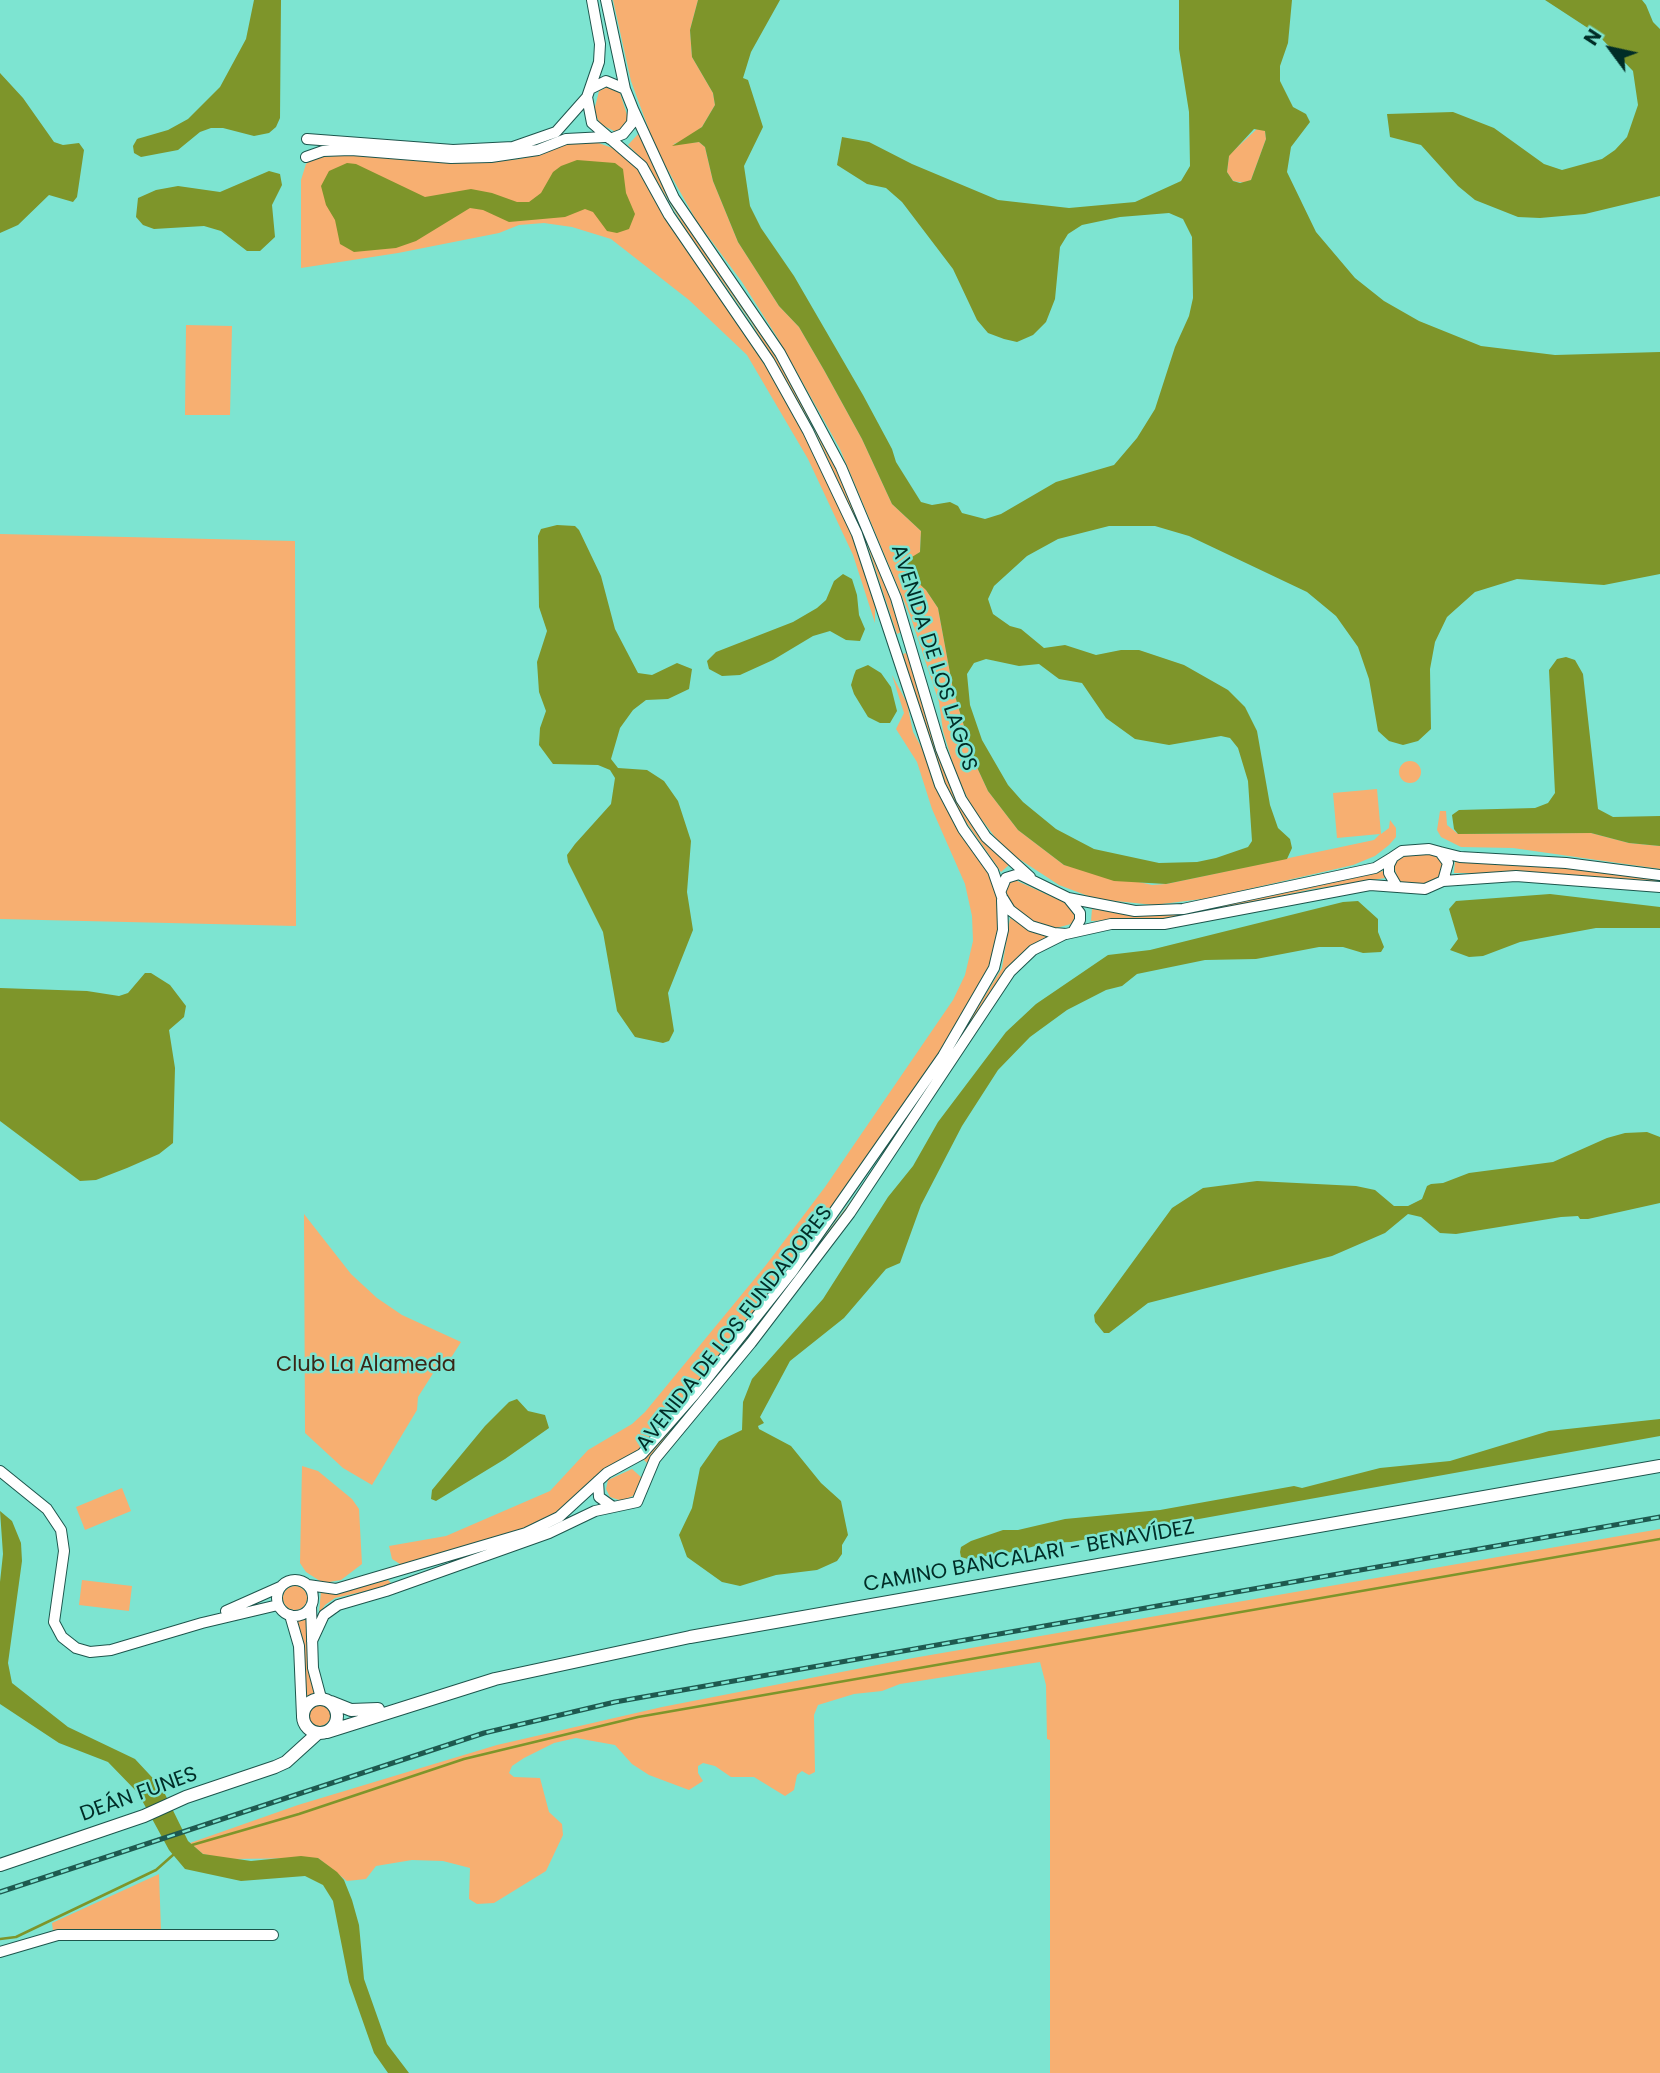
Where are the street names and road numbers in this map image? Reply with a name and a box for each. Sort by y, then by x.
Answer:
street label: AVENIDA DE LOS LAGOS [884,542,982,774]
street label: AVENIDA DE LOS FUNDADORES [631,1201,839,1457]
street label: CAMINO BANCALARI - BENAVÍDEZ [862,1515,1196,1599]
street label: DEÁN FUNES [77,1762,201,1828]

